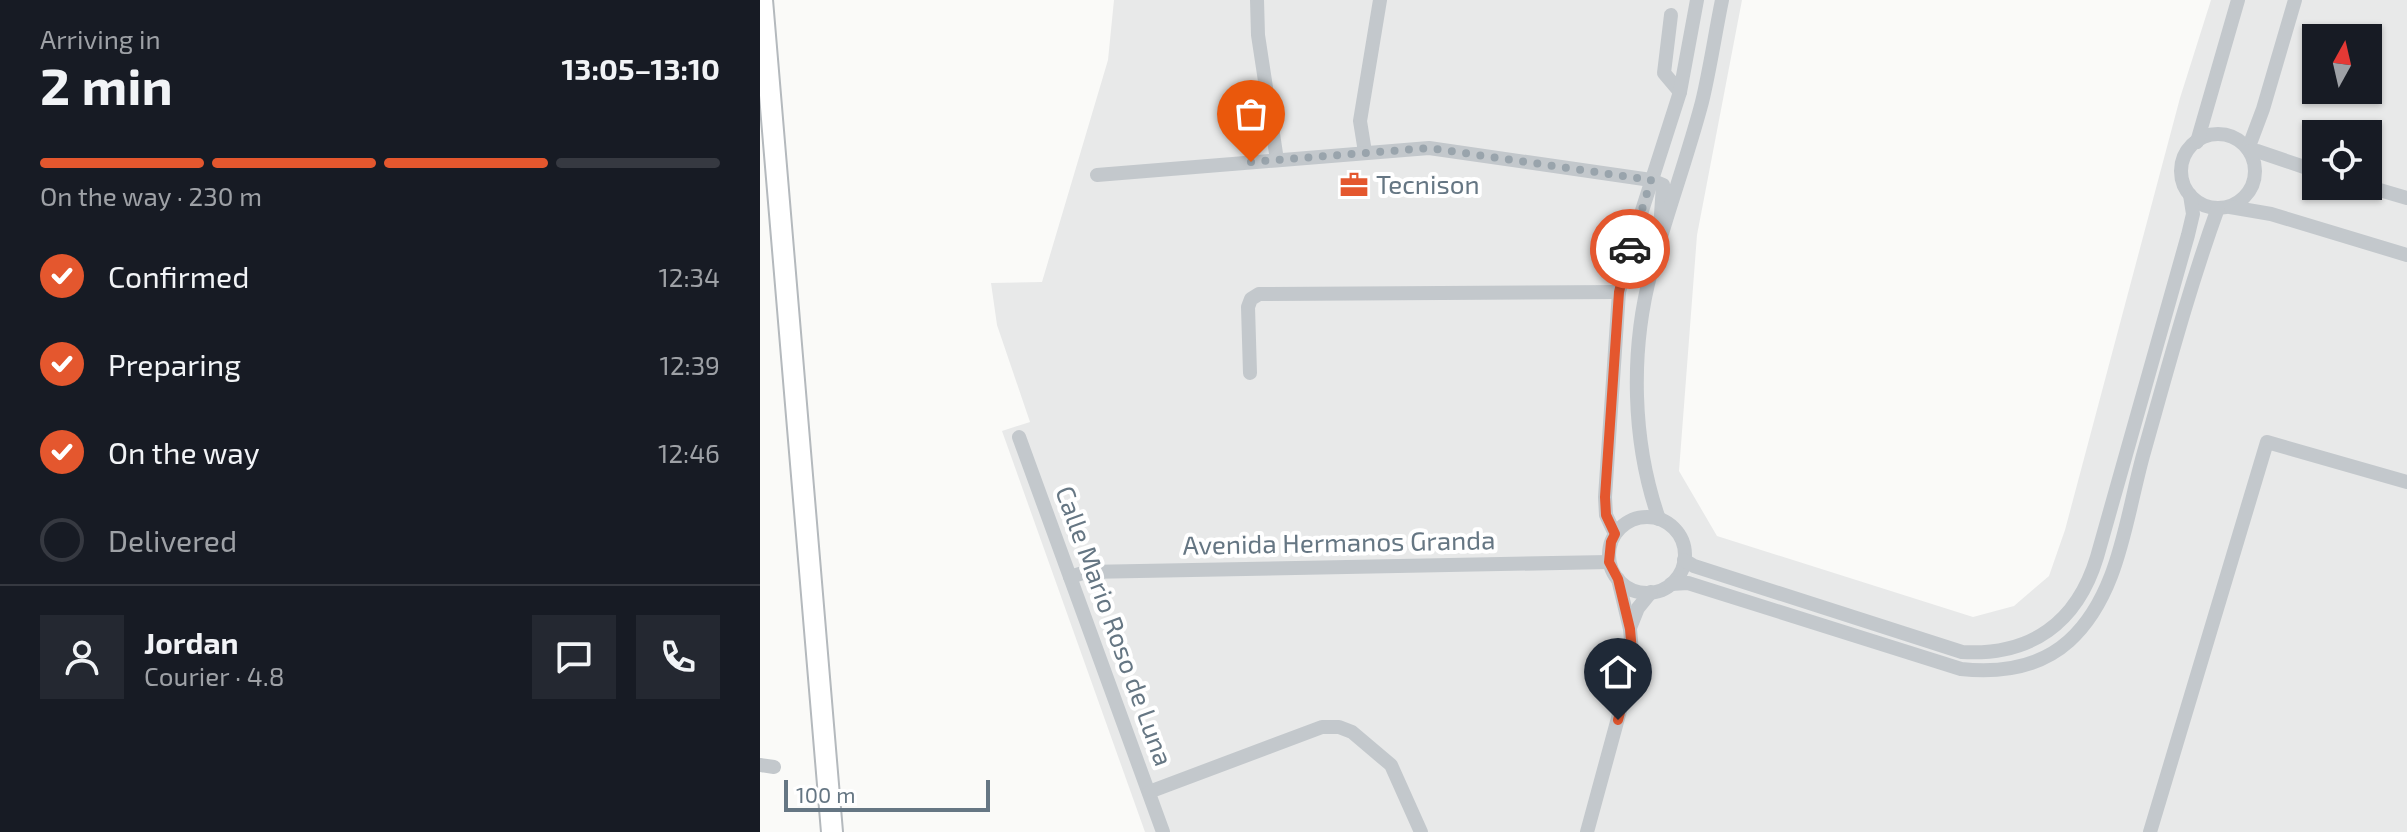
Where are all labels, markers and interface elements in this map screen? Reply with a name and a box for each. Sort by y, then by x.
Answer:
text: Arriving in [40,23,161,54]
north arrow [2302,24,2382,104]
map controls [2302,24,2382,200]
text: 13:05–13:10 [561,50,720,86]
text: 2 min [40,53,173,115]
pin [1217,80,1285,162]
icon: bag [1229,92,1273,136]
button: locate [2302,120,2382,200]
place label: Tecnison [1376,168,1480,199]
office icon: Tecnison [1339,170,1369,200]
text: On the way · 230 m [40,180,262,211]
courier [1590,209,1670,289]
icon: car [1608,227,1652,271]
icon: check [40,254,84,298]
text: Confirmed [108,258,249,294]
text: 12:34 [658,261,720,292]
icon: check [40,342,84,386]
text: Preparing [108,346,241,382]
text: 12:39 [660,349,720,380]
icon: check [40,430,84,474]
text: On the way [108,434,260,470]
text: 12:46 [658,437,720,468]
street label: Calle Mario Roso de Luna [1050,481,1181,770]
text: Delivered [108,522,237,558]
street label: Avenida Hermanos Granda [1182,523,1496,560]
button: person [40,615,124,699]
button: chat [532,615,616,699]
button: phone [636,615,720,699]
text: Jordan [144,624,239,660]
pin [1584,638,1652,720]
icon: home [1596,650,1640,694]
text: Courier · 4.8 [144,660,285,691]
scale bar [784,776,990,812]
text: 100 m [796,781,855,807]

